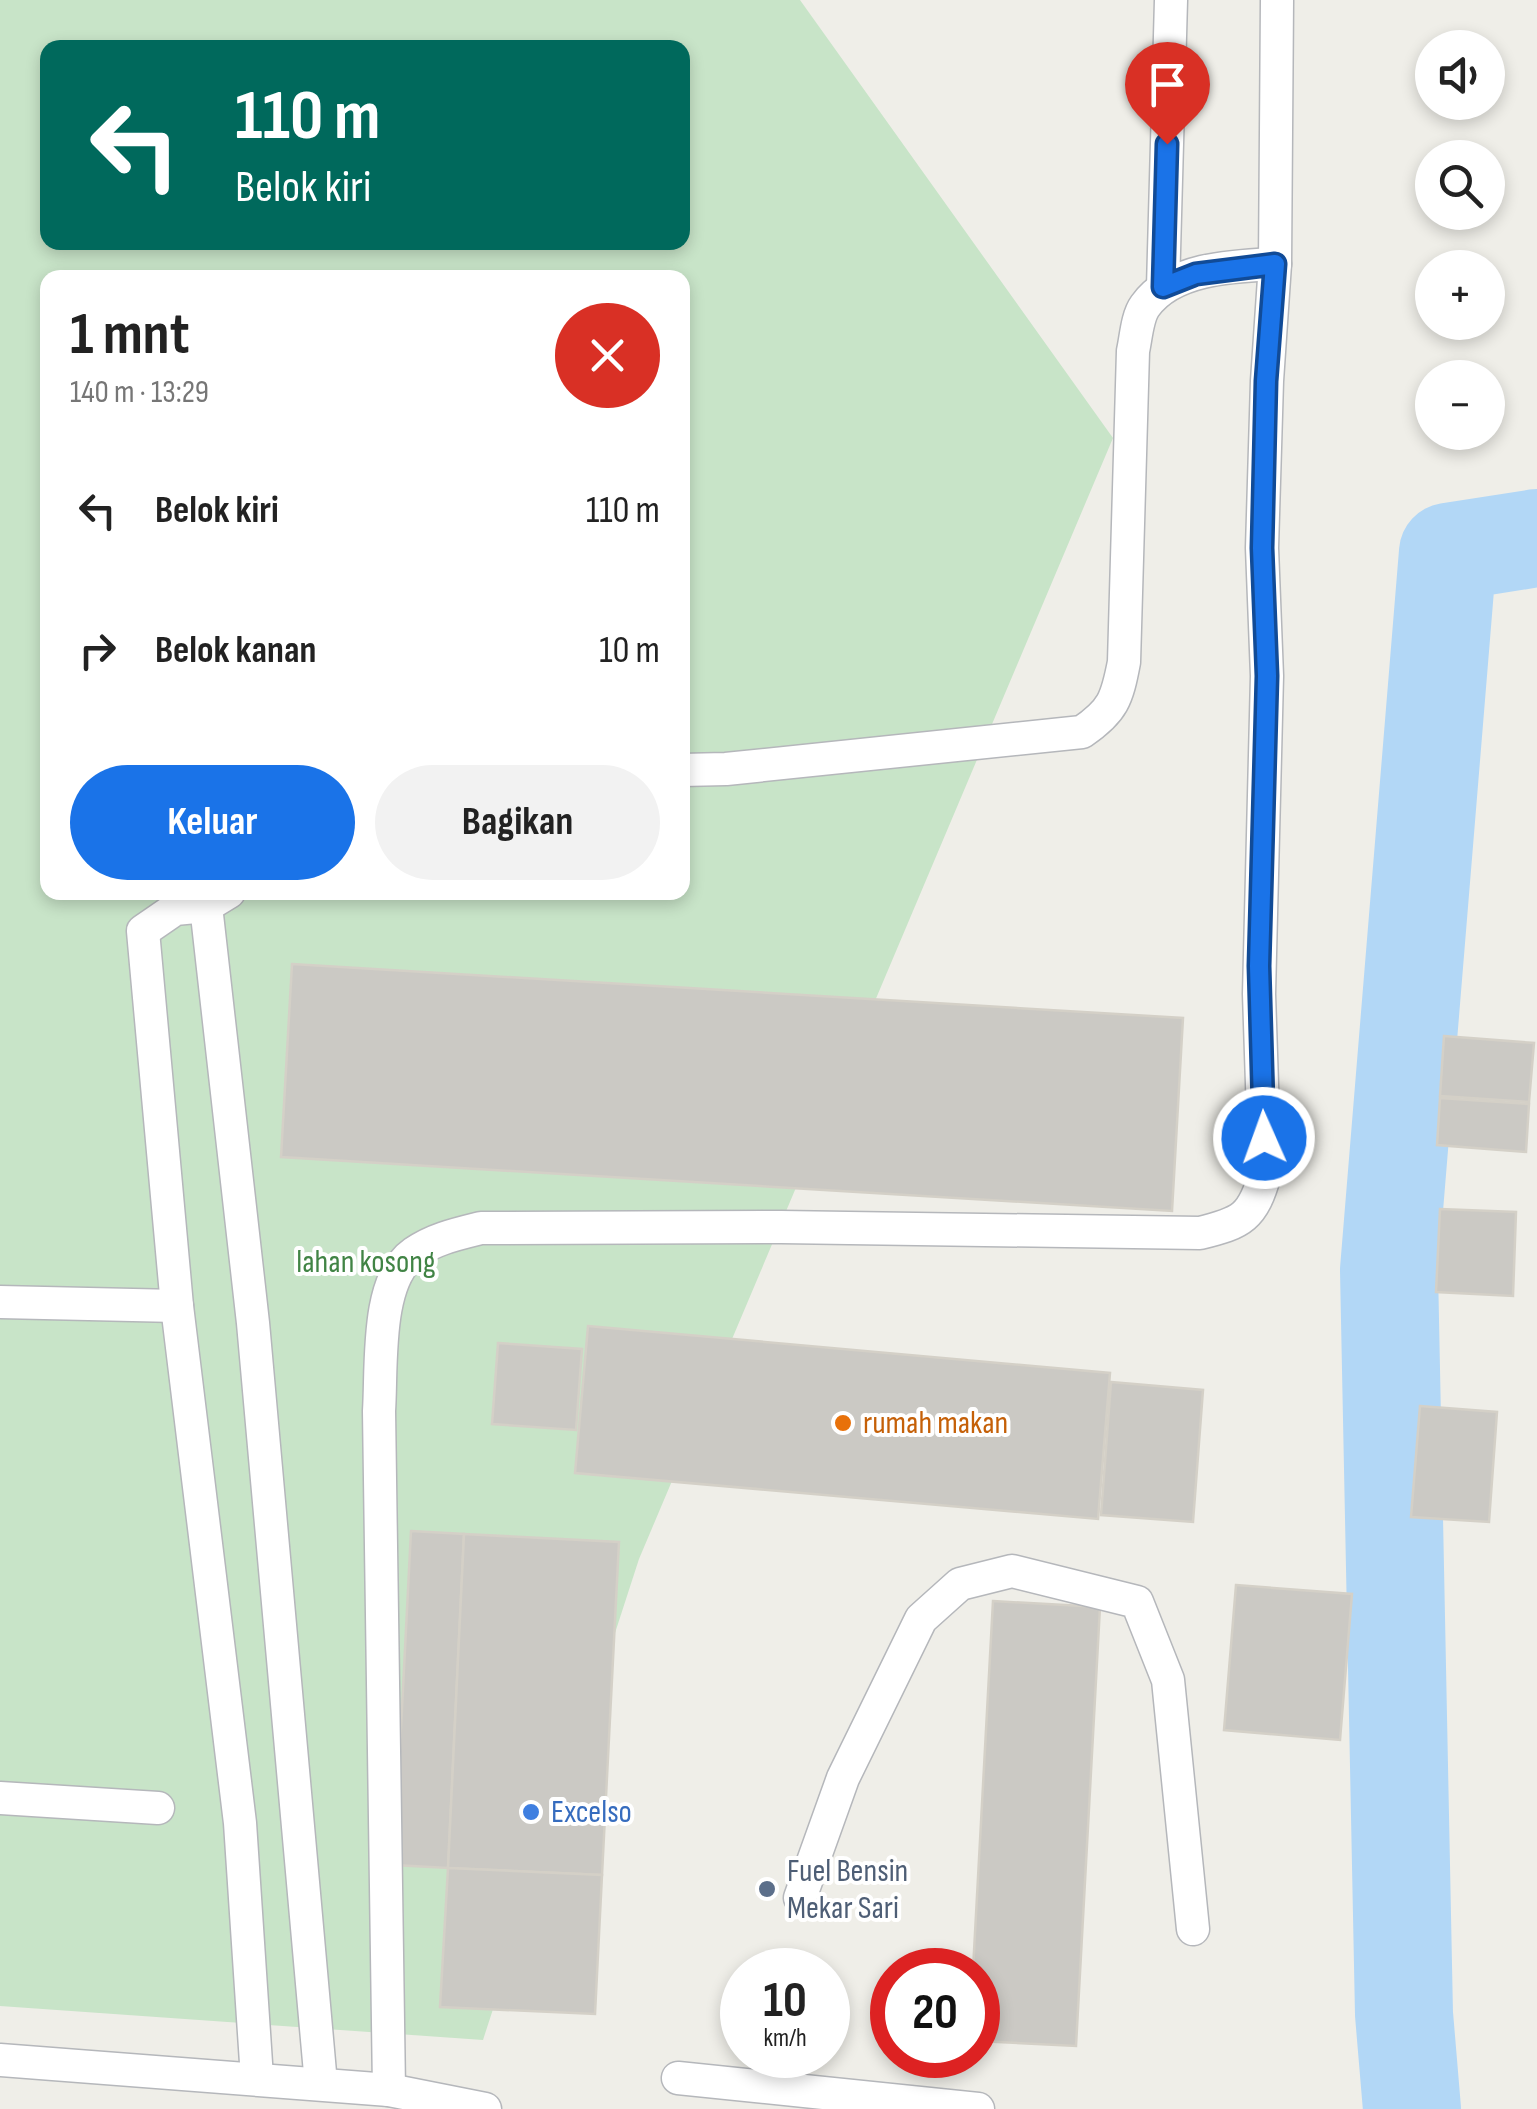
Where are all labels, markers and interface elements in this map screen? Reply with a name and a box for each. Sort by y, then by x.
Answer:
map controls [1415,30,1505,450]
button: sound [1415,30,1505,120]
pin [1125,42,1210,145]
icon: arrive [1140,57,1195,112]
text: 110 m [235,75,381,159]
icon: left [70,80,200,210]
button: search [1415,140,1505,230]
text: Belok kiri [235,160,371,215]
button: + [1415,250,1505,340]
text: 1 mnt [70,299,189,371]
button: close [555,303,660,408]
button: − [1415,360,1505,450]
text: 140 m · 13:29 [70,373,209,412]
icon: left [70,483,125,538]
text: Belok kiri [155,488,279,533]
text: 110 m [586,488,660,533]
icon: right [70,623,125,678]
text: Belok kanan [155,628,316,673]
text: 10 m [599,628,660,673]
button: Keluar [70,765,355,880]
button: Bagikan [375,765,660,880]
position arrow [1212,1086,1316,1190]
park label: lahan kosong [296,1243,436,1282]
place label: rumah makan [863,1404,1008,1443]
marker: rumah makan [832,1412,854,1434]
place label: Excelso [551,1793,632,1832]
marker: Excelso [520,1801,542,1823]
place label: Fuel Bensin Mekar Sari [787,1852,908,1928]
marker: Fuel Bensin Mekar Sari [756,1878,778,1900]
speed limit sign: 20 [870,1948,1000,2078]
text: 10 [763,1971,807,2031]
text: km/h [763,2023,807,2054]

